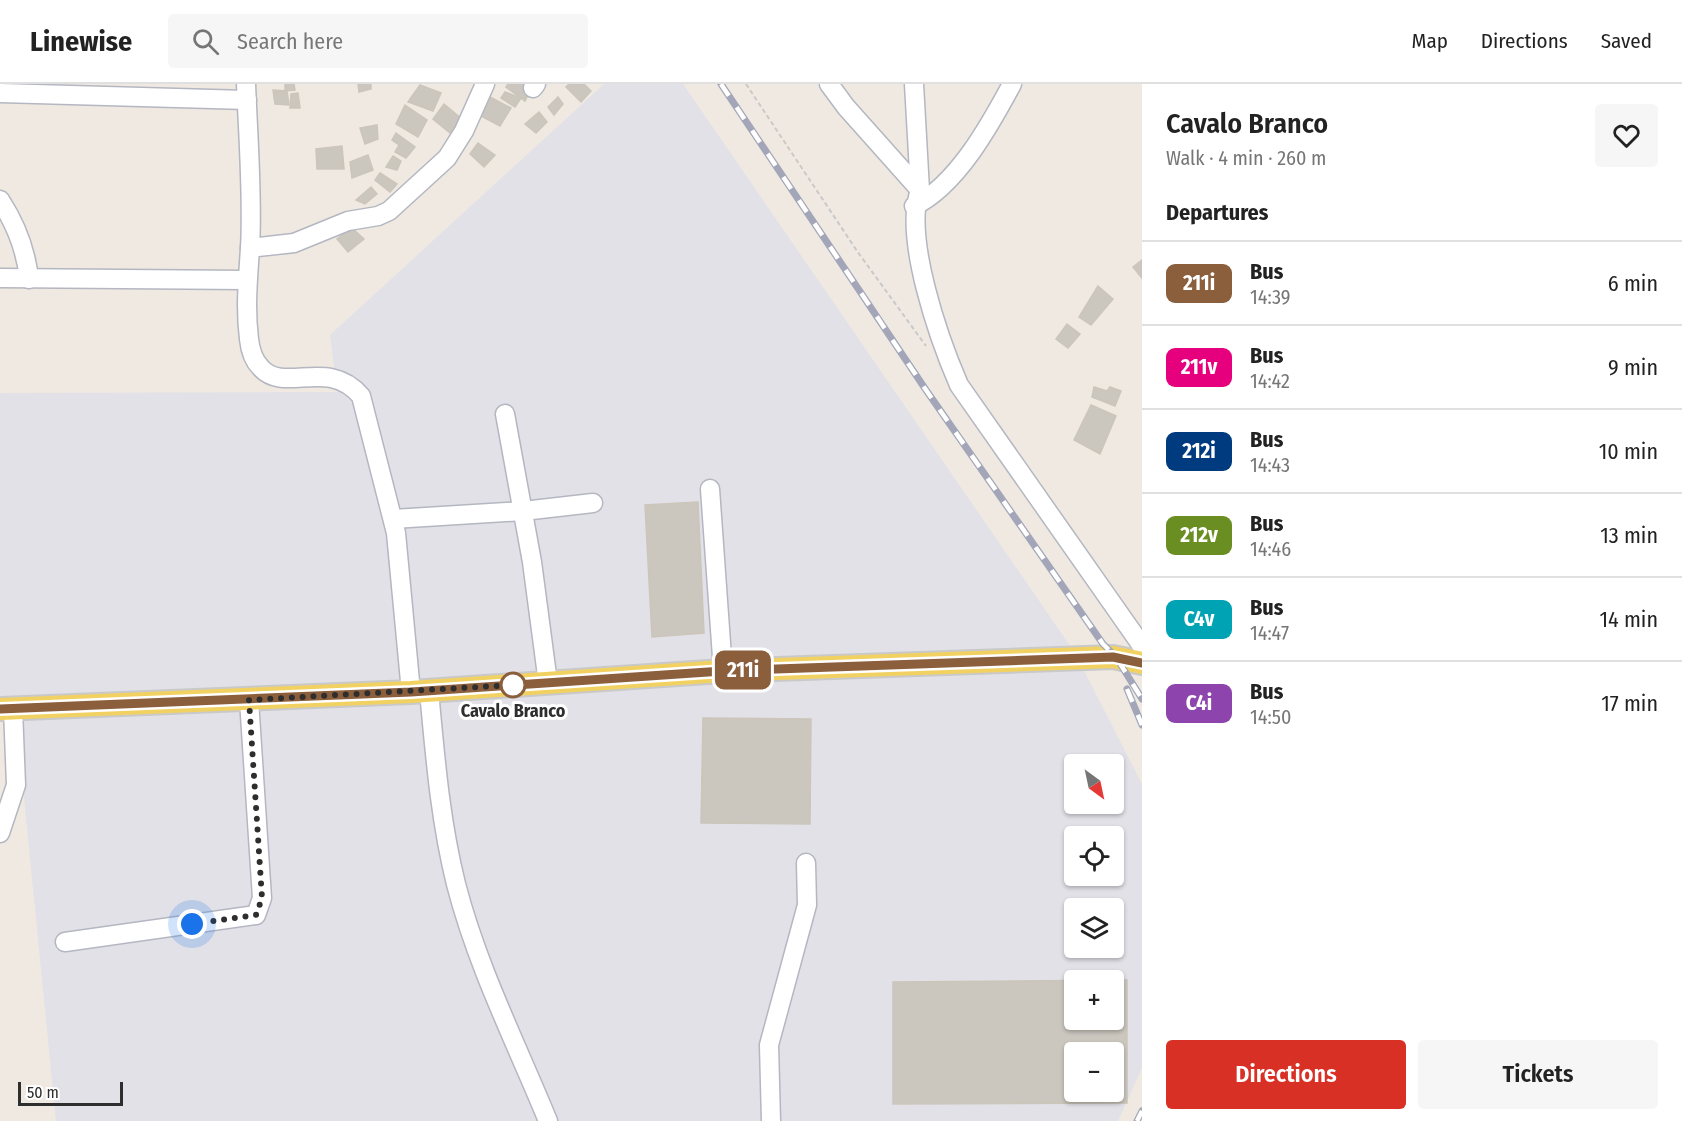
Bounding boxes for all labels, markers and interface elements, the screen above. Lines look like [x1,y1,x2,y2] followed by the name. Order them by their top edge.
[168,14,588,68] search box
[30,25,132,58] text: Linewise
[189,25,222,58] icon: search
[237,28,343,55] text: Search here
[1411,28,1448,54] text: Map
[1481,28,1568,54] text: Directions
[1601,28,1652,54] text: Saved
[1595,104,1658,167] button: heart
[1166,107,1328,140] text: Cavalo Branco
[1166,146,1326,170] text: Walk · 4 min · 260 m
[1166,199,1268,226] text: Departures
[1250,258,1283,285] text: Bus
[1183,270,1215,296] text: 211i
[1608,270,1658,297] text: 6 min
[1250,285,1290,309] text: 14:39
[1250,342,1283,369] text: Bus
[1181,354,1217,380] text: 211v
[1608,354,1658,381] text: 9 min
[1250,369,1290,393] text: 14:42
[1250,426,1283,453] text: Bus
[1182,438,1216,464] text: 212i
[1599,438,1658,465] text: 10 min
[1250,453,1290,477] text: 14:43
[1250,510,1283,537] text: Bus
[1180,522,1218,548] text: 212v
[1600,522,1658,549] text: 13 min
[1250,537,1291,561] text: 14:46
[1250,594,1283,621] text: Bus
[1184,606,1214,632] text: C4v
[1600,606,1658,633] text: 14 min
[1250,621,1289,645] text: 14:47
[701,650,785,690] line badge: 211i
[727,657,759,683] text: 211i
[500,672,526,698] marker: Cavalo Branco
[1250,678,1283,705] text: Bus
[1186,690,1212,716] text: C4i
[1601,690,1658,717] text: 17 min
[461,700,566,722] place label: Cavalo Branco
[1250,705,1291,729] text: 14:50
[1064,754,1124,814] north arrow
[1064,754,1124,1102] map controls
[1064,826,1124,886] button: locate
[1064,898,1124,958] button: layers
[177,909,207,939] your location
[1064,970,1124,1030] button: +
[1166,1040,1406,1109] button: Directions
[1418,1040,1658,1109] button: Tickets
[1064,1042,1124,1102] button: −
[18,1079,123,1106] scale bar
[27,1083,59,1102] text: 50 m

